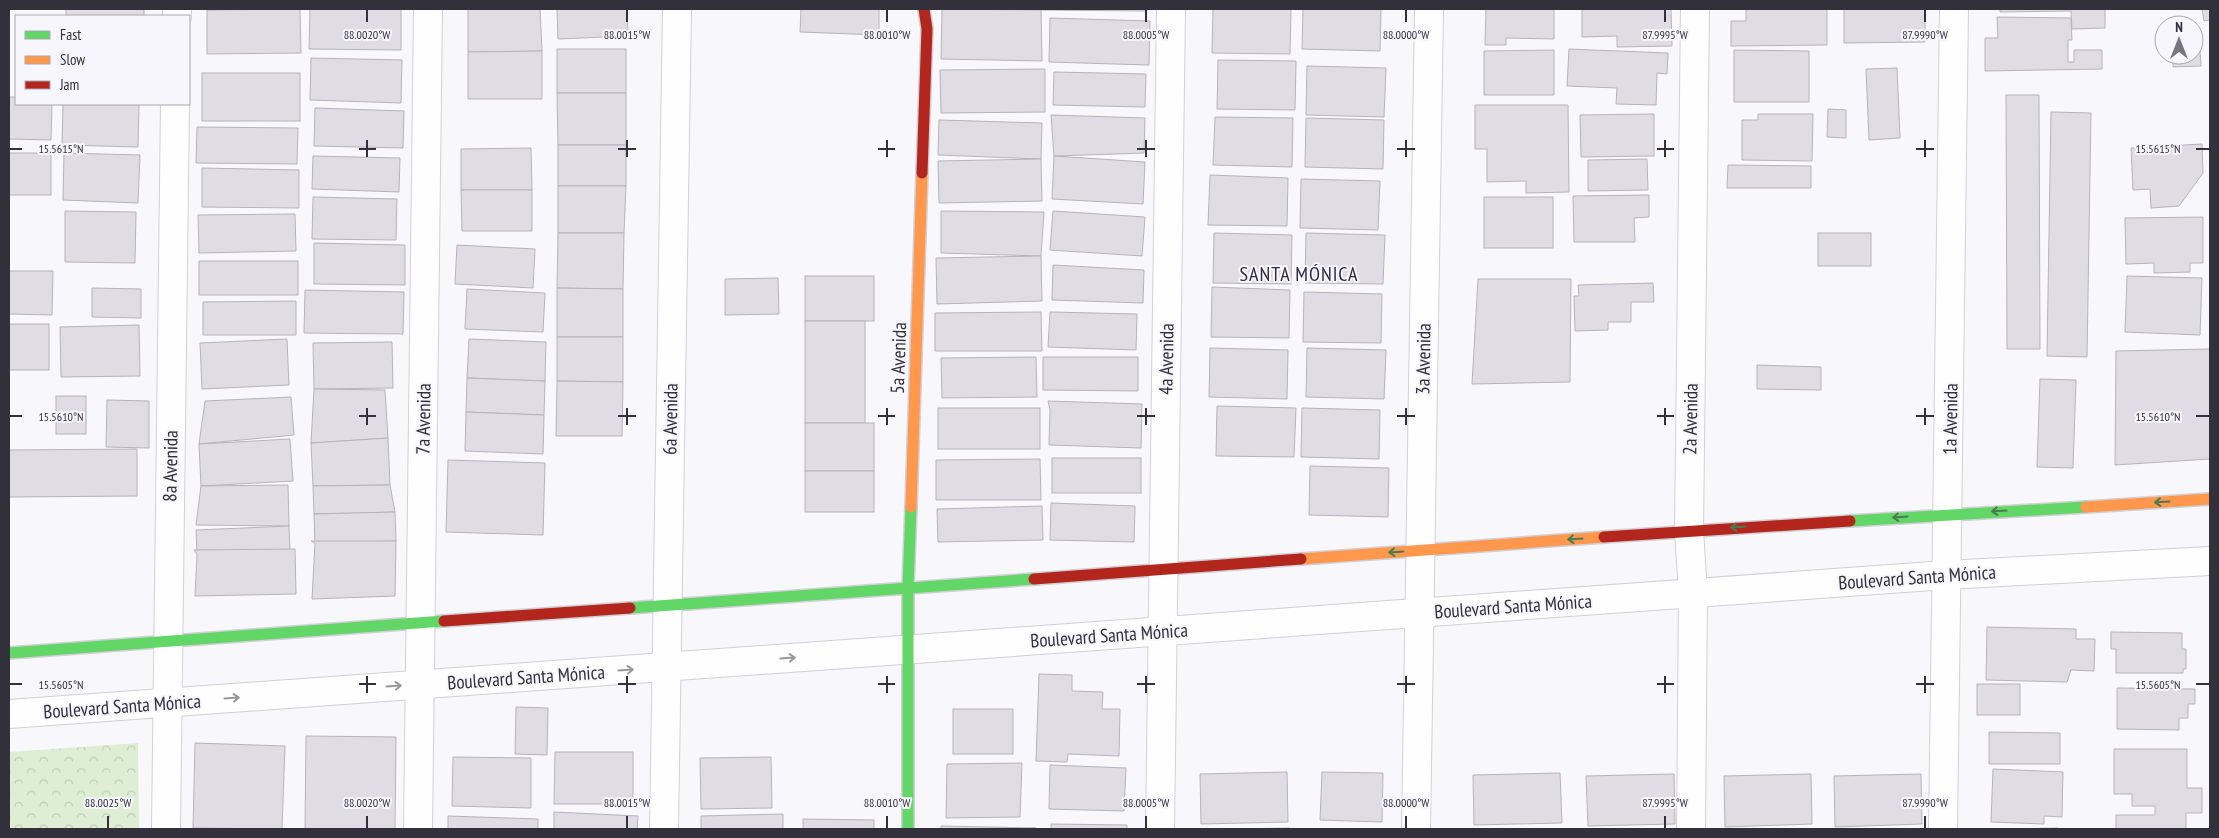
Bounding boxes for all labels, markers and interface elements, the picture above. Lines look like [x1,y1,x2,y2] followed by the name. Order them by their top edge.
[15,15,190,105] legend
[2154,15,2204,65] north arrow
[2175,18,2183,36] text: N
[60,25,81,44] text: Fast
[344,27,390,42] text: 88.0020°W
[604,27,650,42] text: 88.0015°W
[864,27,910,42] text: 88.0010°W
[1123,27,1169,42] text: 88.0005°W
[1383,27,1429,42] text: 88.0000°W
[1642,27,1688,42] text: 87.9995°W
[1902,27,1948,42] text: 87.9990°W
[60,50,85,69] text: Slow
[59,75,79,94] text: Jam
[38,141,84,156] text: 15.5615°N
[2135,141,2181,156] text: 15.5615°N
[1240,261,1358,287] district label: SANTA MÓNICA
[885,322,911,394] street label: 5a Avenida
[1153,323,1179,395] street label: 4a Avenida
[1410,323,1436,395] street label: 3a Avenida
[410,383,436,455] street label: 7a Avenida
[657,383,683,455] street label: 6a Avenida
[1677,383,1703,455] street label: 2a Avenida
[1937,383,1963,455] street label: 1a Avenida
[38,409,84,424] text: 15.5610°N
[2135,409,2181,424] text: 15.5610°N
[157,430,183,502] street label: 8a Avenida
[2154,497,2170,506] one-way arrow
[1992,507,2008,516] one-way arrow
[1892,513,1908,522] one-way arrow
[1730,523,1746,532] one-way arrow
[1568,534,1584,544] one-way arrow
[1388,547,1404,557] one-way arrow
[1837,560,1997,594] street label: Boulevard Santa Mónica
[1433,589,1593,623] street label: Boulevard Santa Mónica
[1029,618,1189,652] street label: Boulevard Santa Mónica
[780,653,796,663] one-way arrow
[446,660,606,694] street label: Boulevard Santa Mónica
[618,665,634,674] one-way arrow
[38,677,84,692] text: 15.5605°N
[2135,677,2181,692] text: 15.5605°N
[386,682,402,691] one-way arrow
[42,689,202,723] street label: Boulevard Santa Mónica
[224,693,240,702] one-way arrow
[85,795,131,810] text: 88.0025°W
[344,795,390,810] text: 88.0020°W
[604,795,650,810] text: 88.0015°W
[864,795,910,810] text: 88.0010°W
[1123,795,1169,810] text: 88.0005°W
[1383,795,1429,810] text: 88.0000°W
[1642,795,1688,810] text: 87.9995°W
[1902,795,1948,810] text: 87.9990°W

